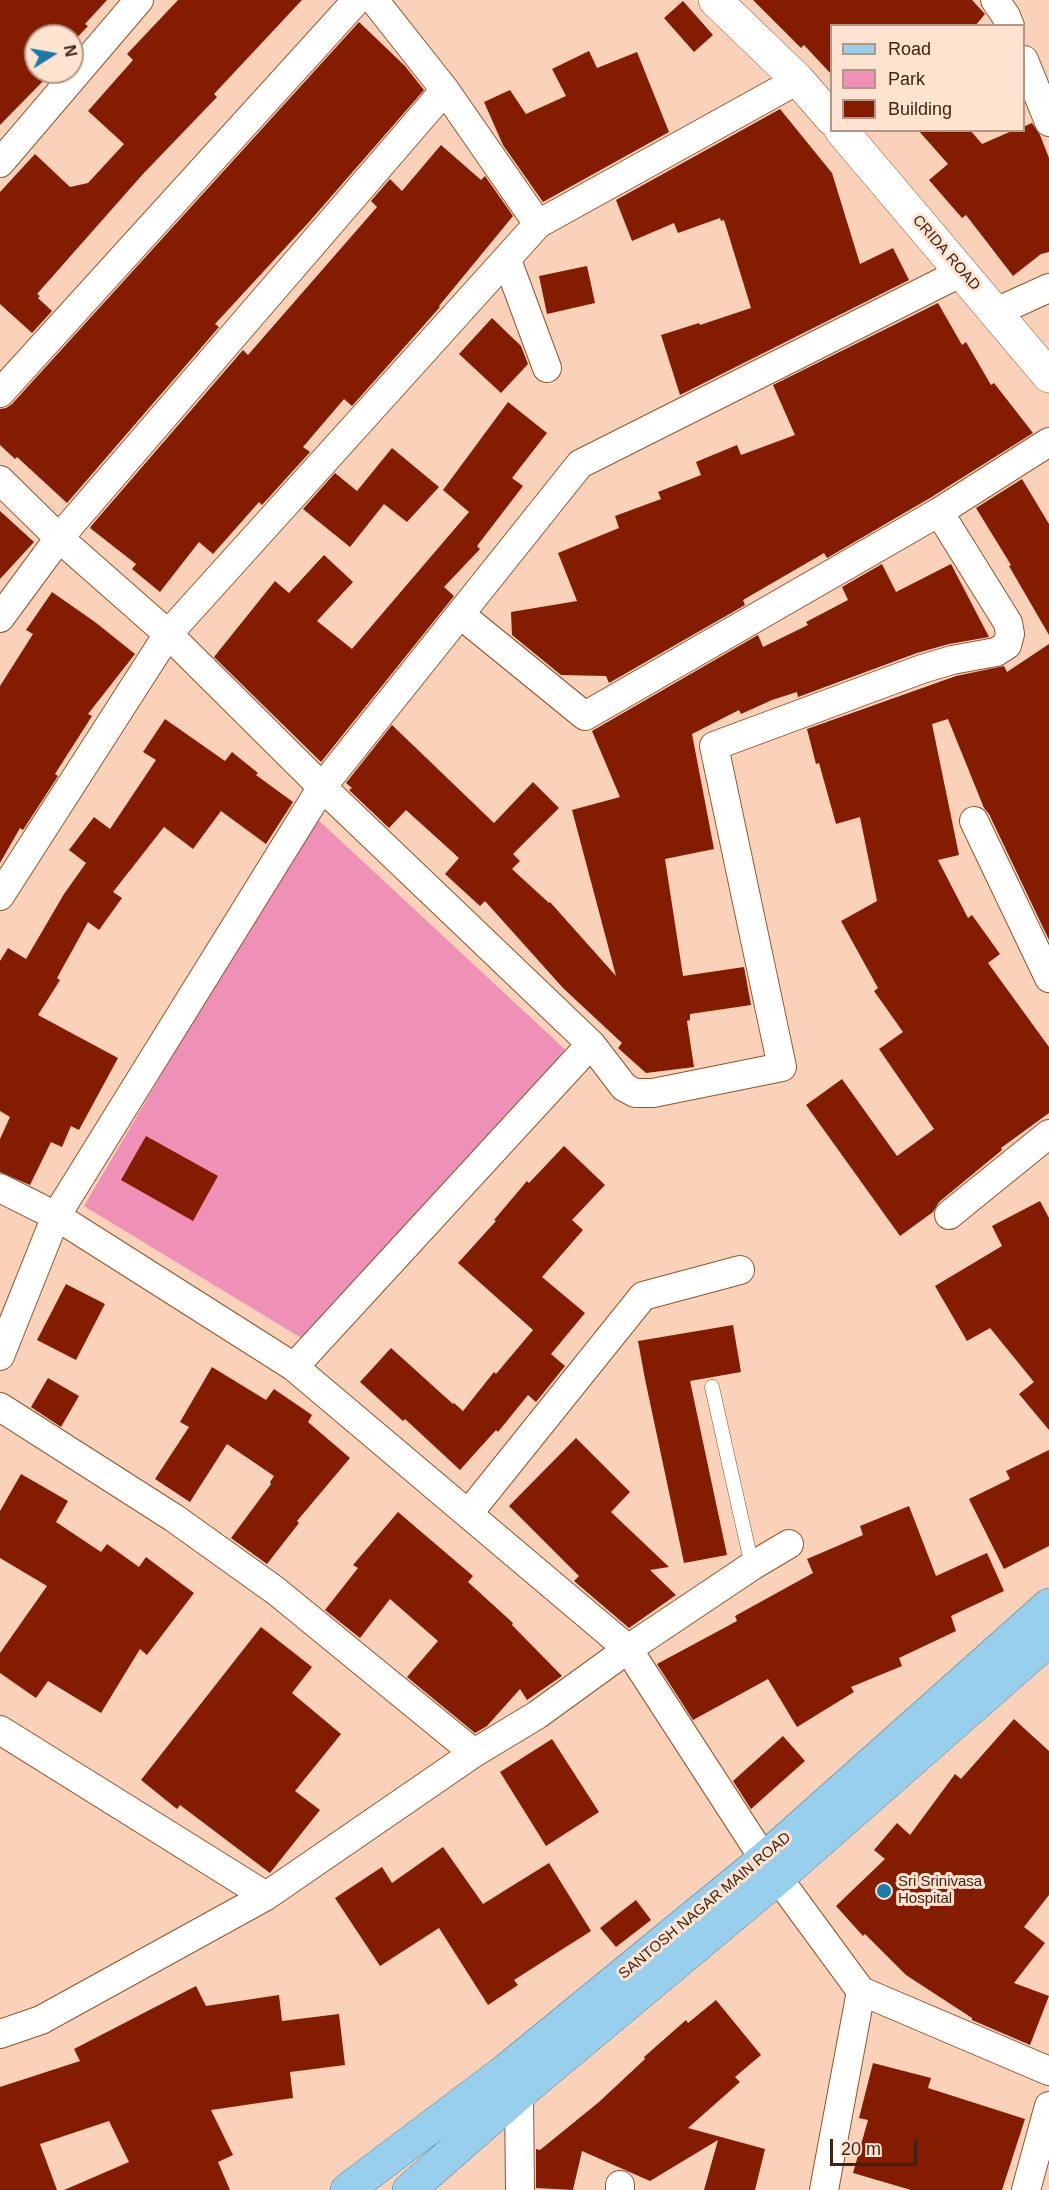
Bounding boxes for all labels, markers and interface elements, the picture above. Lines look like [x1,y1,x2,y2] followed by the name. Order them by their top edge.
[24,24,84,84] north arrow
[830,24,1025,132] legend
[888,39,931,59] text: Road
[61,44,80,58] text: N
[888,69,925,89] text: Park
[888,99,952,119] text: Building
[908,212,984,294] street label: CRIDA ROAD
[615,1829,795,1983] street label: SANTOSH NAGAR MAIN ROAD
[898,1873,982,1908] place label: Sri Srinivasa Hospital
[875,1882,893,1900] marker: Sri Srinivasa Hospital
[833,2127,920,2165] scale bar
[841,2139,881,2159] text: 20 m

